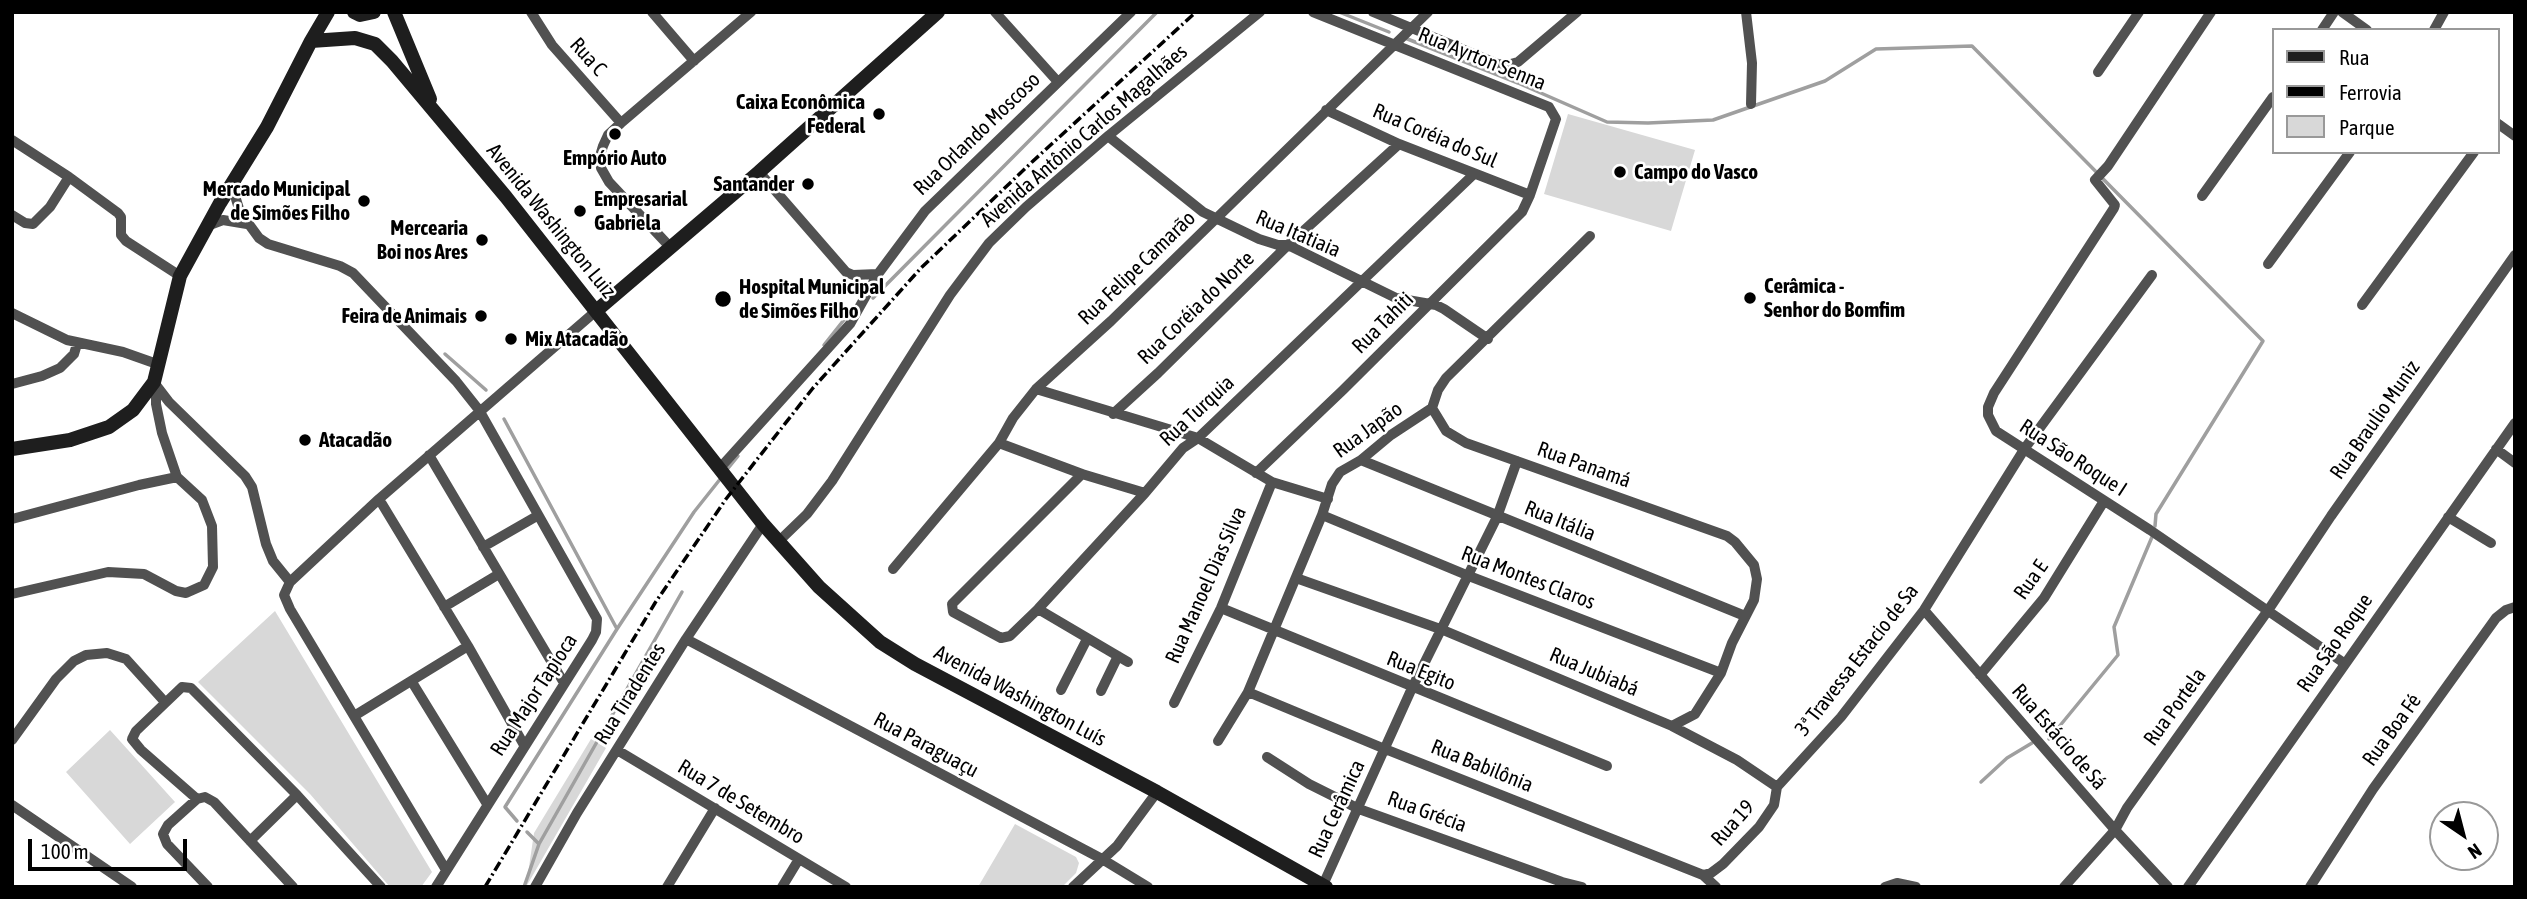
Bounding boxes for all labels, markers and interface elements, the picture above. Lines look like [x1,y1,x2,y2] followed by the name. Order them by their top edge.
[1414,22,1550,96] street label: Rua Ayrton Senna
[2272,28,2499,154] legend
[564,33,612,81] street label: Rua C
[976,39,1192,233] street label: Avenida Antônio Carlos Magalhães
[2339,45,2369,69] text: Rua
[908,67,1046,201] street label: Rua Orlando Moscoso
[2339,80,2402,104] text: Ferrovia
[736,89,865,139] place label: Caixa Econômica Federal
[1369,98,1501,174] street label: Rua Coréia do Sul
[871,106,887,122] marker: Caixa Econômica Federal
[2339,115,2394,139] text: Parque
[607,126,623,142] marker: Empório Auto
[481,139,621,303] street label: Avenida Washington Luiz
[563,145,667,171] place label: Empório Auto
[1634,159,1758,185] place label: Campo do Vasco
[1612,164,1628,180] marker: Campo do Vasco
[714,171,794,197] place label: Santander
[203,176,350,226] place label: Mercado Municipal de Simões Filho
[800,176,816,192] marker: Santander
[594,186,687,236] place label: Empresarial Gabriela
[356,193,372,209] marker: Mercado Municipal de Simões Filho
[572,203,588,219] marker: Empresarial Gabriela
[1252,205,1344,263] street label: Rua Itatiaia
[1073,206,1201,330] street label: Rua Felipe Camarão
[377,215,468,265] place label: Mercearia Boi nos Ares
[474,232,490,248] marker: Mercearia Boi nos Ares
[1133,246,1259,370] street label: Rua Coréia do Norte
[1764,273,1905,323] place label: Cerâmica - Senhor do Bomfim
[739,274,885,324] place label: Hospital Municipal de Simões Filho
[1347,287,1419,359] street label: Rua Tahiti
[713,289,733,309] marker: Hospital Municipal de Simões Filho
[1742,290,1758,306] marker: Cerâmica - Senhor do Bomfim
[341,303,467,329] place label: Feira de Animais
[473,308,489,324] marker: Feira de Animais
[525,326,628,352] place label: Mix Atacadão
[503,331,519,347] marker: Mix Atacadão
[2325,356,2425,484] street label: Rua Braulio Muniz
[1155,370,1239,452] street label: Rua Turquia
[1328,396,1408,464] street label: Rua Japão
[2015,414,2131,502] street label: Rua São Roque I
[319,427,392,453] place label: Atacadão
[297,432,313,448] marker: Atacadão
[1534,436,1634,494] street label: Rua Panamá
[1521,495,1599,547] street label: Rua Itália
[1160,503,1252,667] street label: Rua Manoel Dias Silva
[1458,541,1598,615] street label: Rua Montes Claros
[2009,555,2053,605] street label: Rua E
[1790,579,1924,741] street label: 3ª Travessa Estacio de Sa
[2292,589,2378,697] street label: Rua São Roque
[485,629,583,761] street label: Rua Major Tapioca
[589,639,671,749] street label: Rua Tiradentes
[930,640,1110,752] street label: Avenida Washington Luís
[1546,642,1642,702] street label: Rua Jubiabá
[1383,646,1459,696] street label: Rua Egito
[2138,663,2212,751] street label: Rua Portela
[2006,679,2112,795] street label: Rua Estácio de Sá
[2357,689,2427,771] street label: Rua Boa Fé
[869,707,983,783] street label: Rua Paraguaçu
[1427,734,1537,798] street label: Rua Babilônia
[673,754,809,850] street label: Rua 7 de Setembro
[1303,756,1371,862] street label: Rua Cerâmica
[1384,786,1470,838] street label: Rua Grécia
[1706,795,1760,851] street label: Rua 19
[2429,801,2499,871] north arrow
[32,825,191,869] scale bar
[41,839,89,863] text: 100 m
[2464,839,2486,864] text: N

